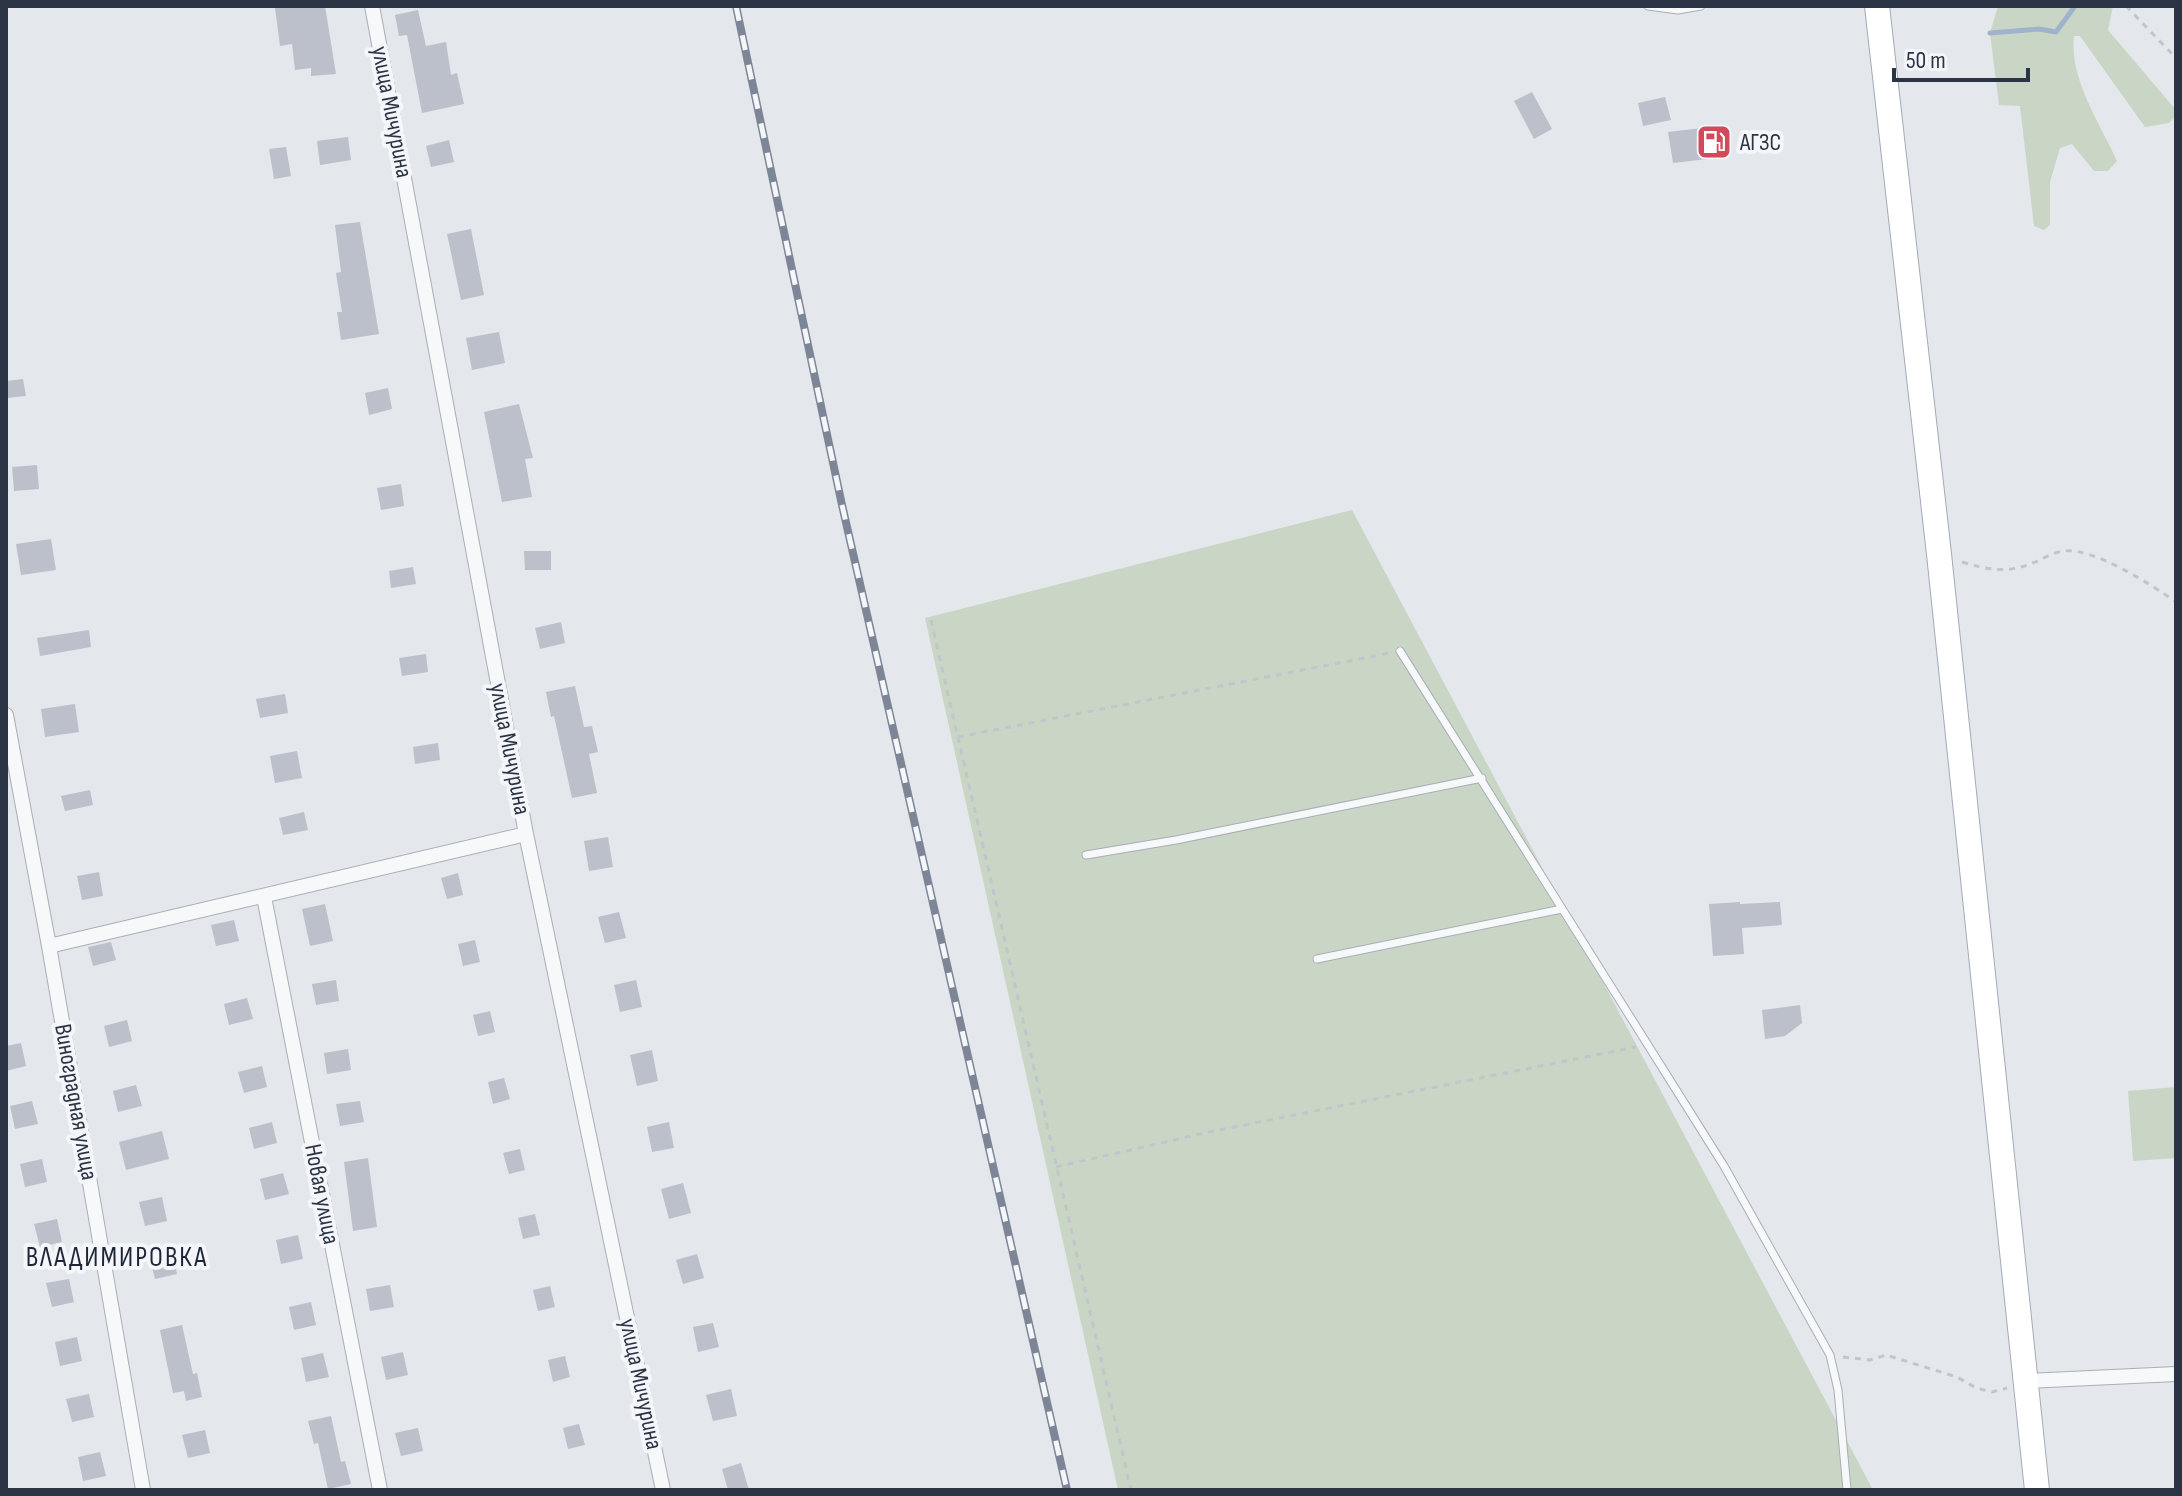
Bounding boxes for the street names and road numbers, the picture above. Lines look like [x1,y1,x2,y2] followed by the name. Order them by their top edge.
[365,44,419,180] street label: улица Мичурина
[483,681,537,817] street label: улица Мичурина
[48,1022,104,1182] street label: Виноградная улица
[298,1141,346,1247] street label: Новая улица
[613,1316,669,1452] street label: улица Мичурина

